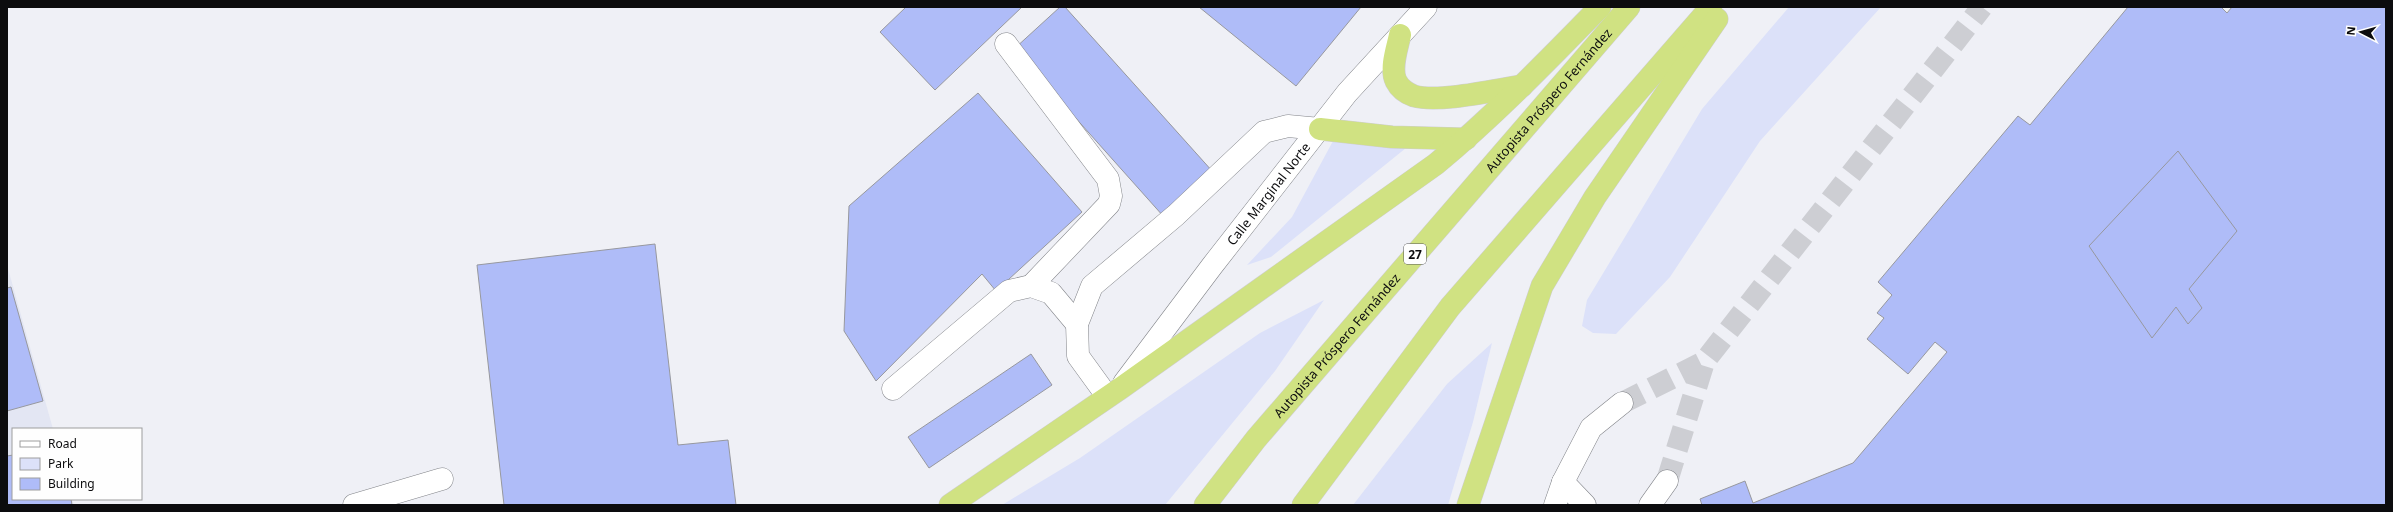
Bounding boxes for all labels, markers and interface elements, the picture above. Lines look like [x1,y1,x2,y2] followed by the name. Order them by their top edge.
[2341,12,2381,52] north arrow
[1481,24,1616,176] street label: Autopista Próspero Fernández
[2343,26,2358,36] text: N
[1223,139,1314,249] street label: Calle Marginal Norte
[1404,244,1426,264] road number: 27
[1270,270,1404,421] street label: Autopista Próspero Fernández
[12,428,142,500] legend
[48,435,77,452] text: Road
[48,455,74,472] text: Park
[48,475,95,492] text: Building

